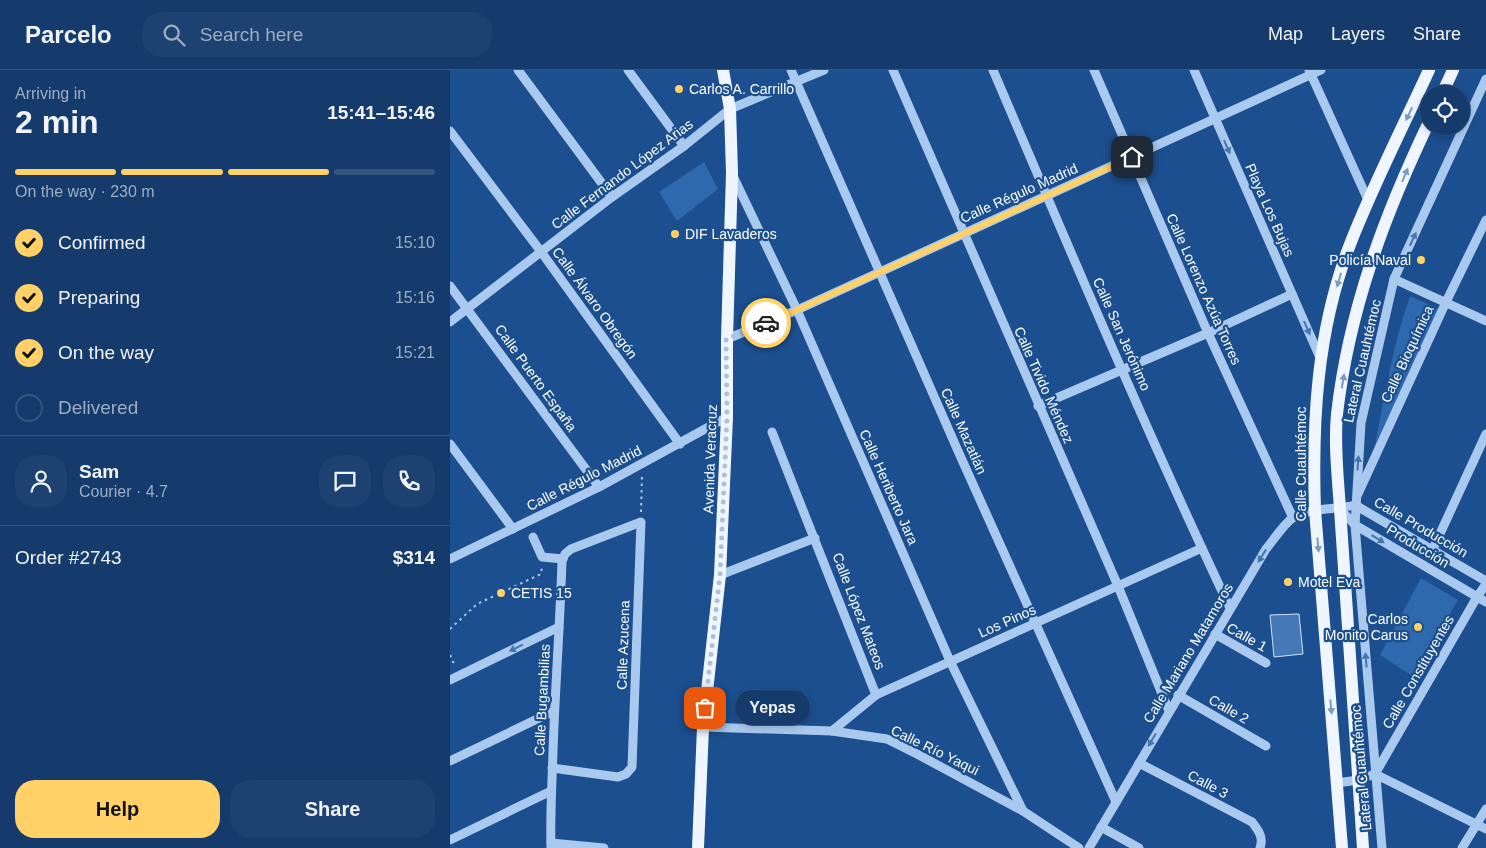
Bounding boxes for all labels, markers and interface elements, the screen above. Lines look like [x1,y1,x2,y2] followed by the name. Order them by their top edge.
[142,12,492,57] search box
[25,21,112,48] text: Parcelo
[160,21,188,49] icon: search
[200,24,303,45] text: Search here
[1268,24,1303,44] text: Map
[1331,24,1385,44] text: Layers
[1413,24,1461,44] text: Share
[689,81,794,97] place label: Carlos A. Carrillo
[673,83,685,95] marker: Carlos A. Carrillo
[15,85,86,102] text: Arriving in
[1420,85,1470,135] map controls
[1420,85,1470,135] button: locate
[327,102,435,123] text: 15:41–15:46
[15,104,99,140] text: 2 min
[1404,107,1412,121] one-way arrow
[548,116,696,232] street label: Calle Fernando López Arias
[1111,136,1153,178] pin
[1224,140,1232,154] one-way arrow
[1118,143,1146,171] icon: home
[958,160,1080,226] street label: Calle Régulo Madrid
[1242,161,1298,259] street label: Playa Los Bujas
[1401,168,1409,182] one-way arrow
[15,183,155,200] text: On the way · 230 m
[1163,211,1245,367] street label: Calle Lorenzo Azúa Torres
[685,226,777,242] place label: DIF Lavaderos
[669,228,681,240] marker: DIF Lavaderos
[15,229,43,257] icon: check
[1409,231,1417,246] one-way arrow
[58,232,146,253] text: Confirmed
[395,234,435,251] text: 15:10
[549,244,641,362] street label: Calle Álvaro Obregón
[1329,252,1411,268] place label: Policía Naval
[1415,254,1427,266] marker: Policía Naval
[1334,272,1342,287] one-way arrow
[1090,275,1154,393] street label: Calle San Jerónimo
[15,284,43,312] icon: check
[58,287,140,308] text: Preparing
[395,289,435,306] text: 15:16
[741,298,791,348] courier
[1340,298,1384,424] street label: Lateral Cuauhtémoc
[1378,303,1437,405] street label: Calle Bioquímica
[752,309,780,337] icon: car
[492,321,580,435] street label: Calle Puerto España
[1303,321,1311,335] one-way arrow
[1011,324,1077,446] street label: Calle Tivido Méndez
[15,339,43,367] icon: check
[58,342,154,363] text: On the way
[395,344,435,361] text: 15:21
[1339,372,1347,388] one-way arrow
[938,385,990,477] street label: Calle Mazatlán
[58,397,138,418] text: Delivered
[700,404,720,514] street label: Avenida Veracruz
[1293,406,1309,522] street label: Calle Cuauhtémoc
[856,427,922,547] street label: Calle Heriberto Jara
[524,442,644,514] street label: Calle Régulo Madrid
[15,455,67,507] button: person
[319,455,371,507] button: chat
[383,455,435,507] button: phone
[1354,455,1362,471] one-way arrow
[79,461,119,482] text: Sam
[79,483,168,500] text: Courier · 4.7
[1371,493,1471,561] street label: Calle Producción
[1384,521,1452,571] street label: Producción
[1371,534,1384,543] one-way arrow
[1314,537,1322,553] one-way arrow
[15,547,122,568] text: Order #2743
[393,547,435,568] text: $314
[1258,549,1267,562] one-way arrow
[829,550,889,672] street label: Calle López Mateos
[1298,574,1360,590] place label: Motel Eva
[1282,576,1294,588] marker: Motel Eva
[1140,580,1236,726] street label: Calle Mariano Matamoros
[511,585,572,601] place label: CETIS 15
[495,587,507,599] marker: CETIS 15
[613,600,633,690] street label: Calle Azucena
[976,601,1038,641] street label: Los Pinos
[1325,611,1408,643] place label: Carlos Monito Carus
[1379,612,1457,732] street label: Calle Constituyentes
[1224,619,1270,655] street label: Calle 1
[1412,621,1424,633] marker: Carlos Monito Carus
[508,644,523,652] one-way arrow
[531,644,553,756] street label: Calle Bugambilias
[1362,652,1370,668] one-way arrow
[684,687,726,729] pin
[735,690,810,726] callout: Yepas
[1206,691,1252,727] street label: Calle 2
[691,694,719,722] icon: bag
[749,699,796,716] text: Yepas
[1327,699,1335,715] one-way arrow
[1348,705,1374,831] street label: Lateral Cuauhtémoc
[888,722,982,778] street label: Calle Río Yaqui
[1147,734,1156,747] one-way arrow
[1185,767,1231,801] street label: Calle 3
[15,780,220,838] button: Help
[230,780,435,838] button: Share

